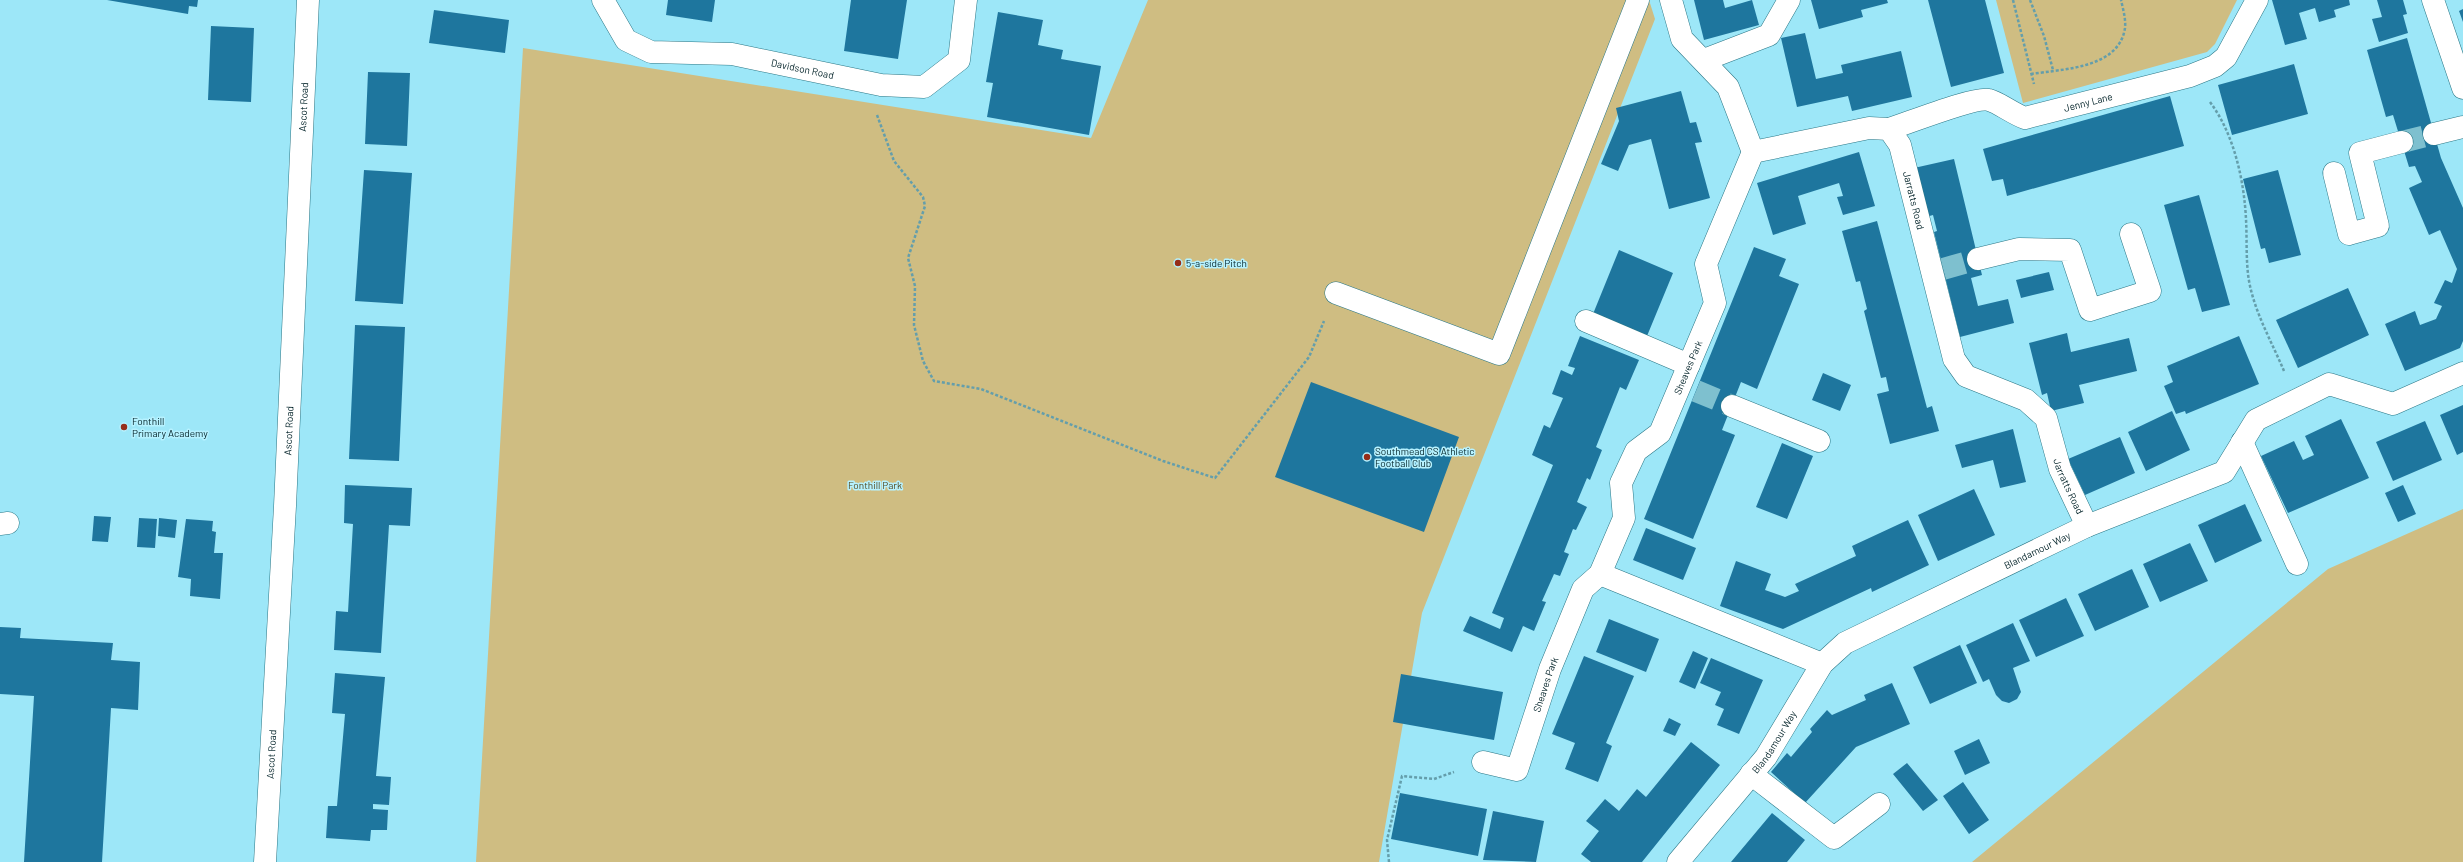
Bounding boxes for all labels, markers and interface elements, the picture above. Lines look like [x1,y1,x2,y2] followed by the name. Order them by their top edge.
[770,56,835,81] street label: Davidson Road
[296,82,310,132] street label: Ascot Road
[2062,90,2114,114] street label: Jenny Lane
[1901,170,1927,231] street label: Jarratts Road
[1186,257,1247,269] place label: 5-a-side Pitch
[1173,258,1183,268] marker: 5-a-side Pitch
[1671,338,1705,396] street label: Sheaves Park
[281,406,296,456] street label: Ascot Road
[132,415,208,439] place label: Fonthill Primary Academy
[119,422,129,432] marker: Fonthill Primary Academy
[1375,445,1475,469] place label: Southmead CS Athletic Football Club
[1362,452,1372,462] marker: Southmead CS Athletic Football Club
[2051,457,2086,516] street label: Jarratts Road
[848,479,902,491] park label: Fonthill Park
[2002,529,2073,571] street label: Blandamour Way
[1530,655,1560,714] street label: Sheaves Park
[1749,708,1799,776] street label: Blandamour Way
[264,729,278,779] street label: Ascot Road

